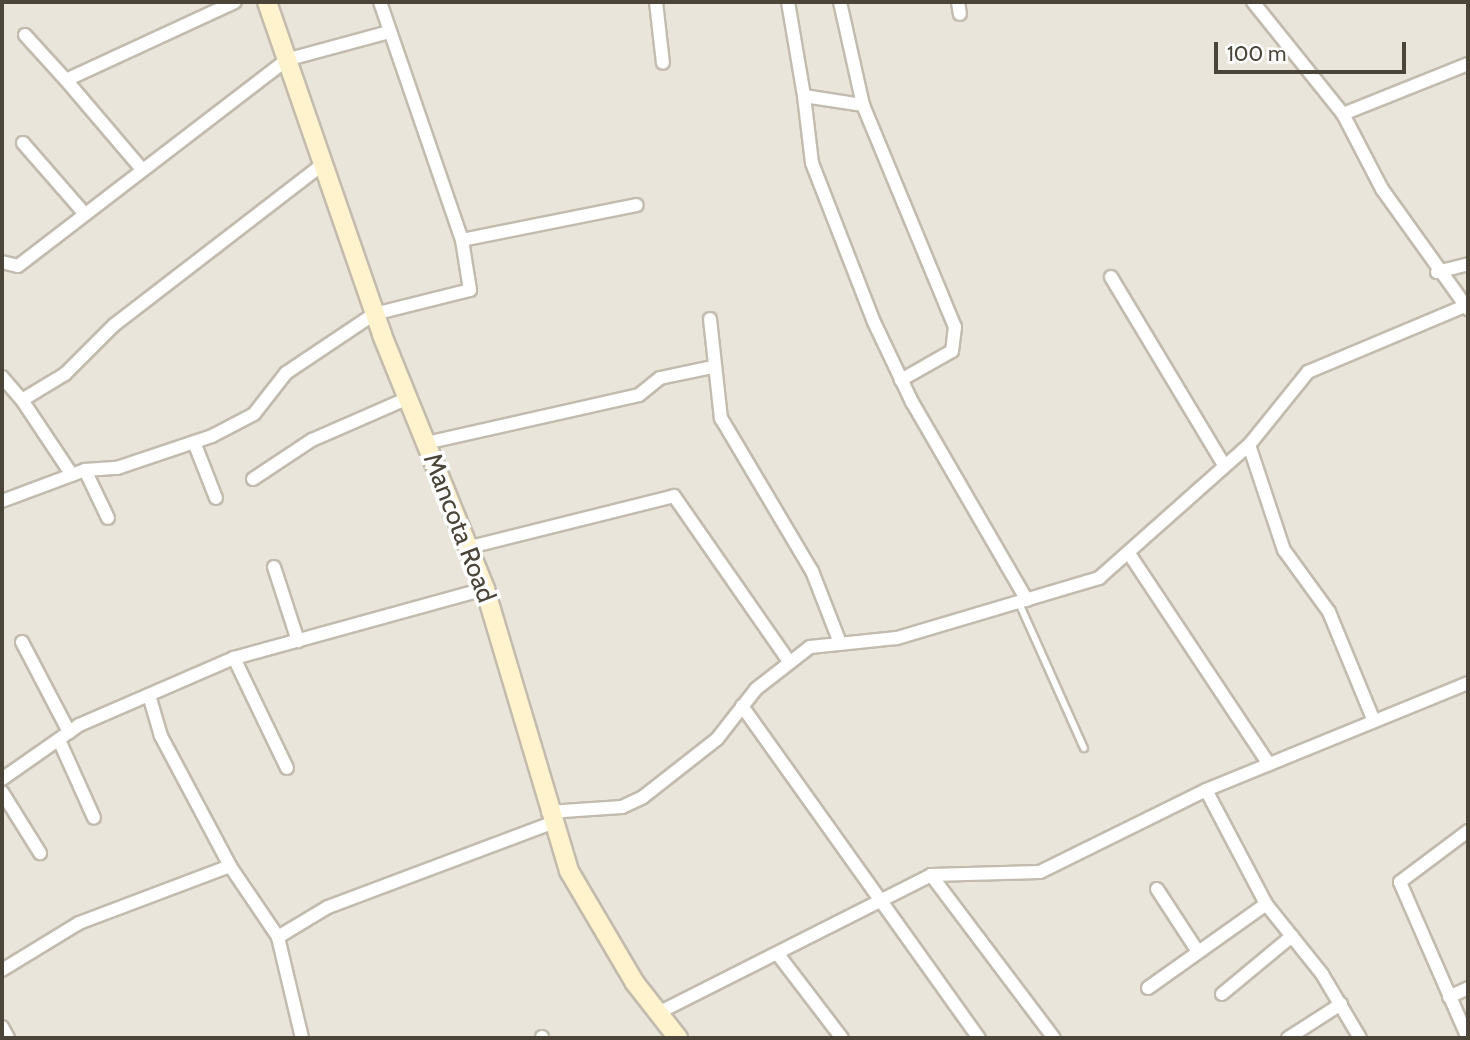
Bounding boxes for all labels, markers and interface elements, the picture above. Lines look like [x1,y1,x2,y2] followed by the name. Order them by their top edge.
[1218,28,1410,72] scale bar
[1227,41,1286,66] text: 100 m
[416,449,502,607] street label: Mancota Road

